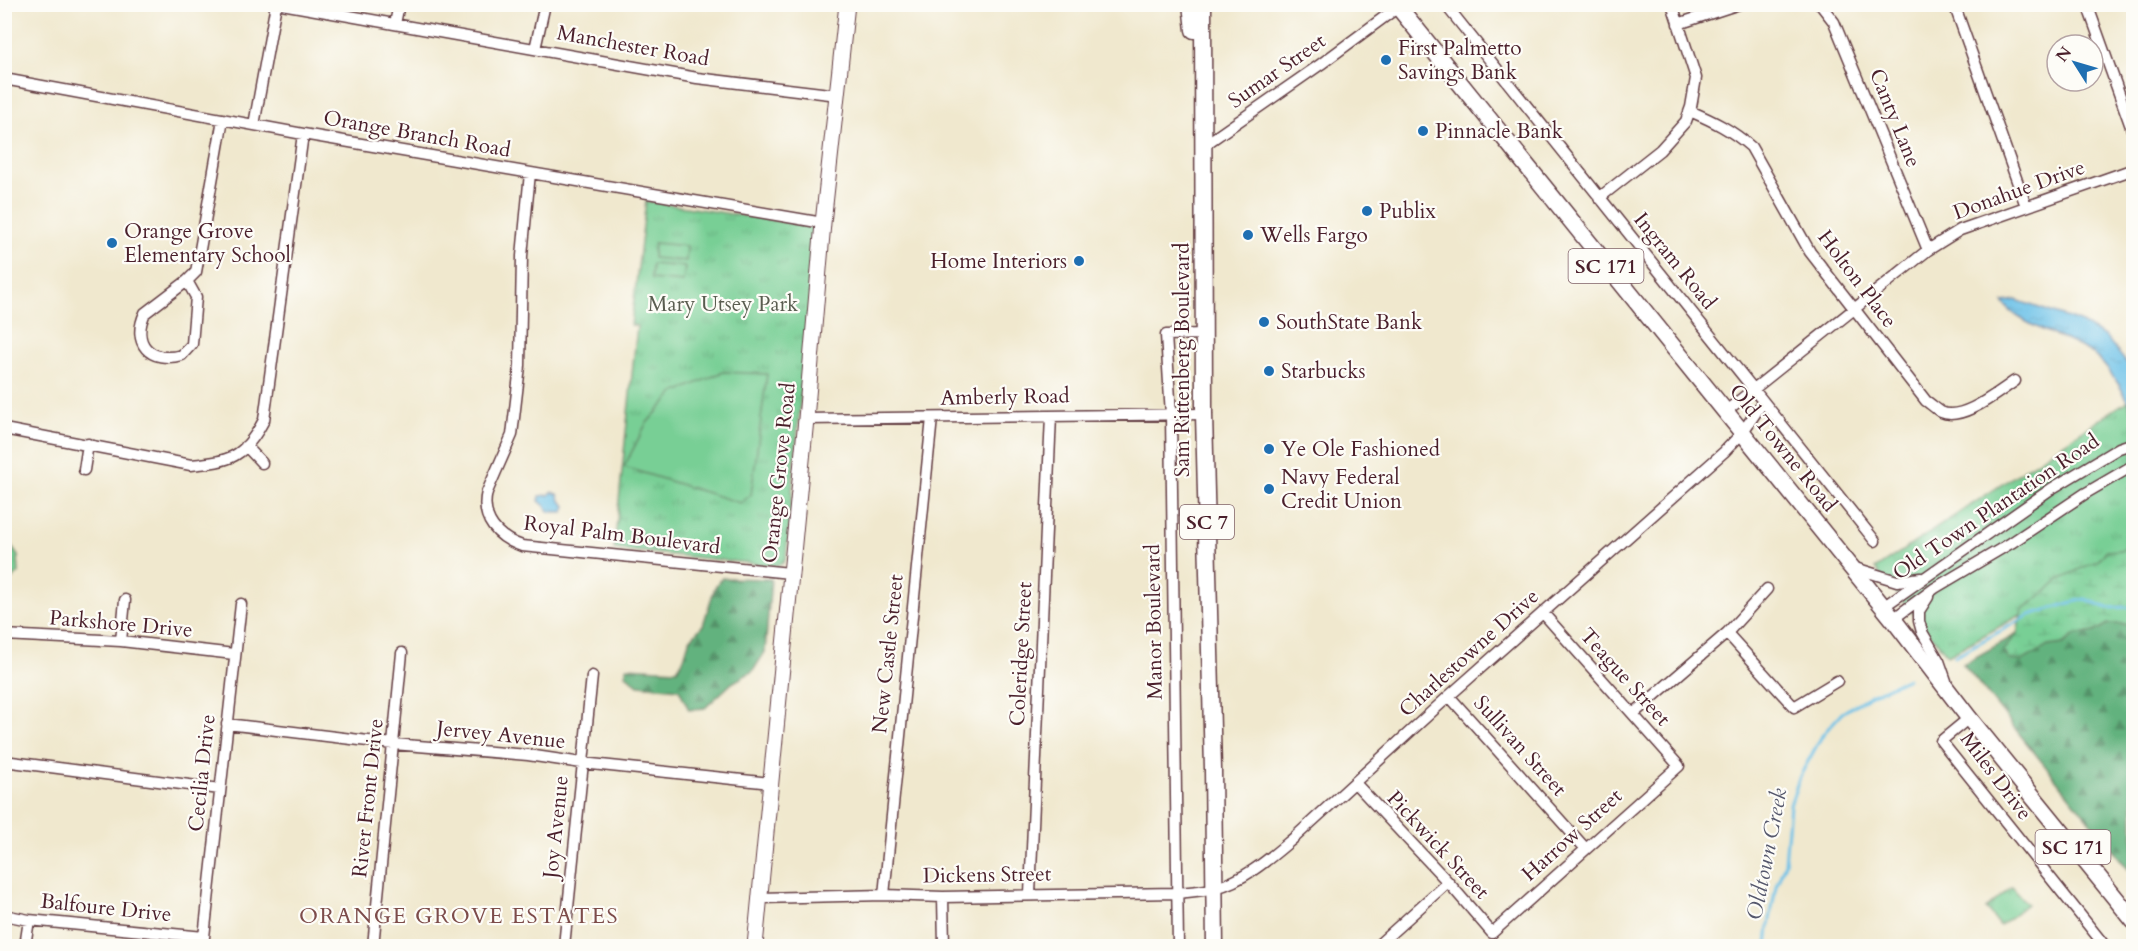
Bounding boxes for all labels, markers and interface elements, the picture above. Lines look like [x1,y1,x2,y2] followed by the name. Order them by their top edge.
[555,18,711,74] street label: Manchester Road
[1223,27,1332,115] street label: Sumar Street
[2045,33,2105,93] north arrow
[1398,34,1522,87] place label: First Palmetto Savings Bank
[2051,42,2077,67] text: N
[1379,53,1393,67] marker: First Palmetto Savings Bank
[1862,64,1928,172] street label: Canty Lane
[321,103,513,165] street label: Orange Branch Road
[1435,117,1564,146] place label: Pinnacle Bank
[1416,124,1430,138] marker: Pinnacle Bank
[1949,153,2089,227] street label: Donahue Drive
[1379,197,1436,226] place label: Publix
[1360,204,1374,218] marker: Publix
[1627,206,1723,316] street label: Ingram Road
[124,217,291,270] place label: Orange Grove Elementary School
[1259,221,1368,250] place label: Wells Fargo
[1811,224,1903,334] street label: Holton Place
[1241,228,1255,242] marker: Wells Fargo
[105,236,119,250] marker: Orange Grove Elementary School
[1168,243,1197,477] street label: Sam Rittenberg Boulevard
[930,247,1067,276] place label: Home Interiors
[1568,249,1644,283] road number: SC 171
[1072,254,1086,268] marker: Home Interiors
[648,290,799,319] park label: Mary Utsey Park
[1276,308,1423,337] place label: SouthState Bank
[1257,315,1271,329] marker: SouthState Bank
[1281,357,1366,386] place label: Starbucks
[1262,364,1276,378] marker: Starbucks
[1722,378,1844,518] street label: Old Towne Road
[755,381,803,565] street label: Orange Grove Road
[940,381,1070,413] street label: Amberly Road
[1887,427,2105,587] street label: Old Town Plantation Road
[1281,435,1440,464] place label: Ye Ole Fashioned
[1262,442,1276,456] marker: Ye Ole Fashioned
[1281,463,1402,516] place label: Navy Federal Credit Union
[1262,482,1276,496] marker: Navy Federal Credit Union
[1180,505,1234,539] road number: SC 7
[522,509,722,561] street label: Royal Palm Boulevard
[1138,544,1170,700] street label: Manor Boulevard
[865,573,911,735] street label: New Castle Street
[1003,581,1039,727] street label: Coleridge Street
[1393,582,1545,724] street label: Charlestowne Drive
[48,603,194,645] street label: Parkshore Drive
[1573,622,1677,733] street label: Teague Street
[1467,689,1573,803] street label: Sullivan Street
[181,713,223,833] street label: Cecilia Drive
[432,714,567,756] street label: Jervey Avenue
[345,717,391,879] street label: River Front Drive
[1953,726,2039,826] street label: Miles Drive
[536,774,576,883] street label: Joy Avenue
[1515,782,1629,888] street label: Harrow Street
[1380,784,1496,906] street label: Pickwick Street
[1740,785,1795,922] water label: Oldtown Creek
[2036,830,2110,864] road number: SC 171
[923,859,1052,891] street label: Dickens Street
[39,887,173,929] street label: Balfoure Drive
[299,901,619,931] district label: ORANGE GROVE ESTATES

